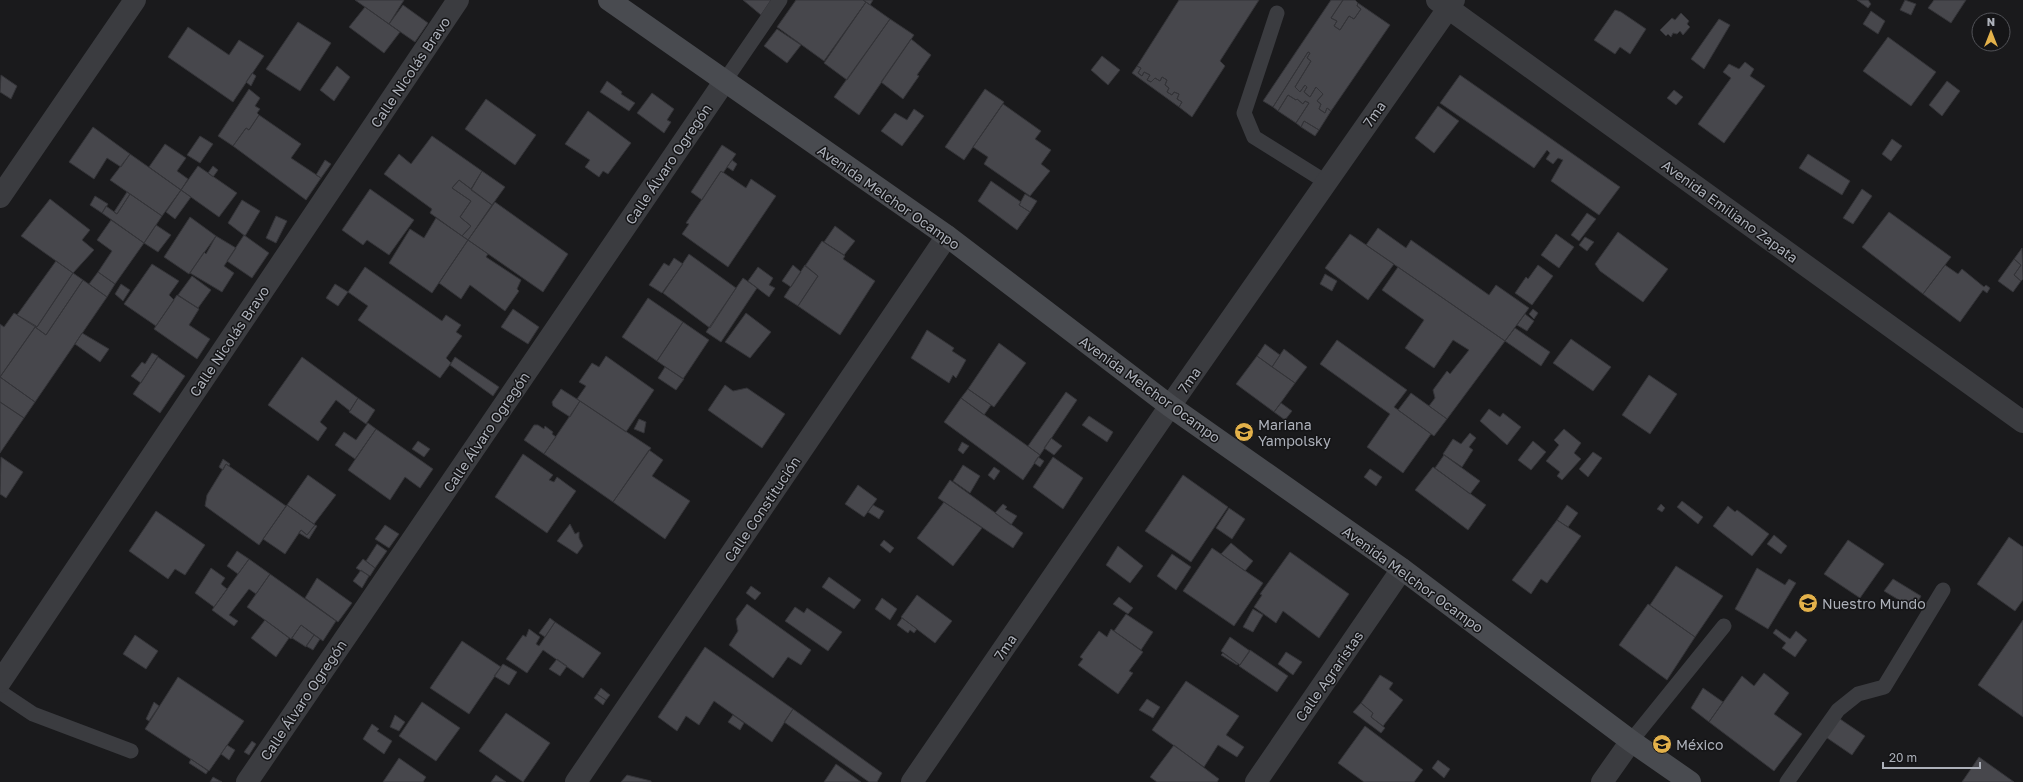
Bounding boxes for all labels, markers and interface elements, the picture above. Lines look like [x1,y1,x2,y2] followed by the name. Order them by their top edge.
[1971,12,2011,52] north arrow
[367,13,453,131] street label: Calle Nicolás Bravo
[1987,15,1995,28] text: N
[1359,98,1389,130] street label: 7ma
[621,100,715,228] street label: Calle Álvaro Ogregón
[814,141,964,253] street label: Avenida Melchor Ocampo
[1659,156,1801,266] street label: Avenida Emiliano Zapata
[186,282,272,400] street label: Calle Nicolás Bravo
[1076,332,1224,446] street label: Avenida Melchor Ocampo
[1174,364,1204,396] street label: 7ma
[439,368,533,496] street label: Calle Álvaro Ogregón
[1258,416,1331,449] place label: Mariana Yampolsky
[1233,421,1255,443] school or university icon: Mariana Yampolsky
[720,453,804,565] street label: Calle Constitución
[1339,522,1487,636] street label: Avenida Melchor Ocampo
[1797,592,1819,614] school or university icon: Nuestro Mundo
[1822,595,1926,612] place label: Nuestro Mundo
[1291,627,1367,725] street label: Calle Agraristas
[990,631,1020,663] street label: 7ma
[256,636,350,764] street label: Calle Álvaro Ogregón
[1651,733,1673,755] school or university icon: México
[1676,736,1723,753] place label: México
[1883,744,1980,770] scale bar
[1889,750,1917,765] text: 20 m

